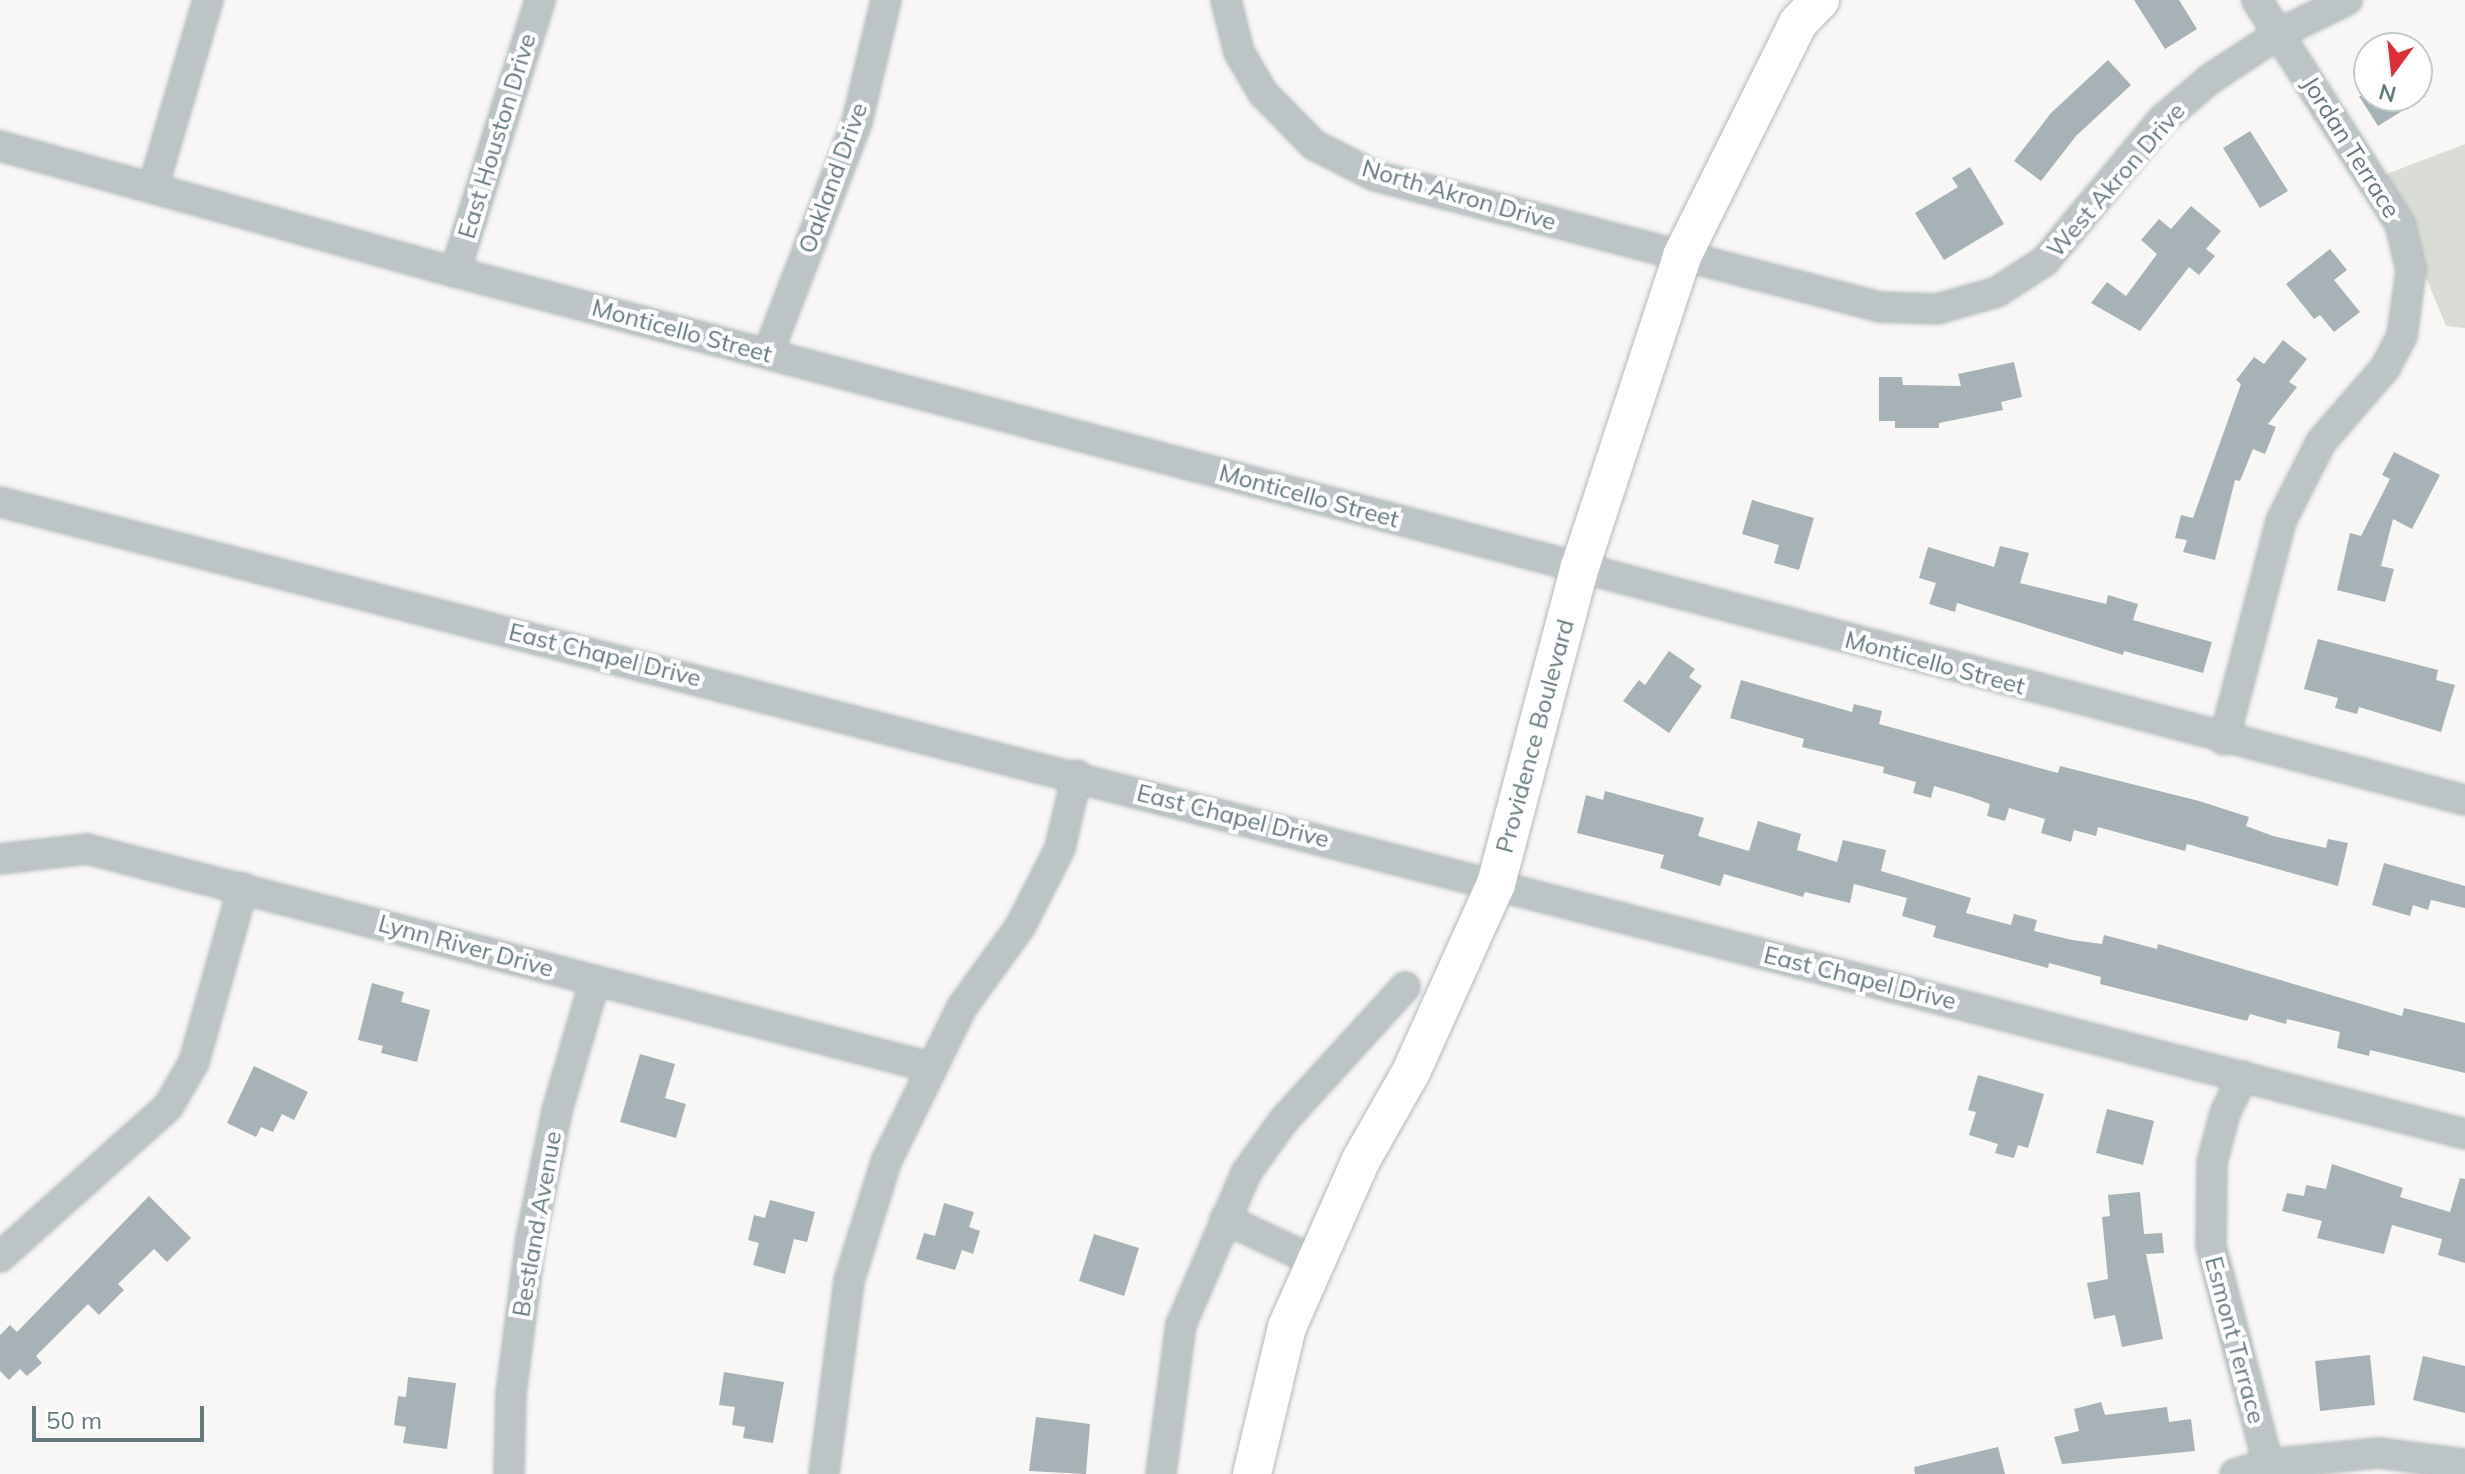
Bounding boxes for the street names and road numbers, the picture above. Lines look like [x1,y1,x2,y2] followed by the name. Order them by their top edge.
[452,30,542,242] street label: East Houston Drive
[2296,71,2406,223] street label: Jordan Terrace
[2041,97,2191,263] street label: West Akron Drive
[792,99,874,257] street label: Oakland Drive
[1359,154,1559,236] street label: North Akron Drive
[589,293,775,369] street label: Monticello Street
[1216,458,1402,534] street label: Monticello Street
[1490,616,1580,856] street label: Providence Boulevard
[506,617,704,693] street label: East Chapel Drive
[1842,625,2028,701] street label: Monticello Street
[1134,778,1332,854] street label: East Chapel Drive
[375,909,557,983] street label: Lynn River Drive
[1761,940,1959,1016] street label: East Chapel Drive
[506,1129,568,1319] street label: Bestland Avenue
[2199,1253,2271,1427] street label: Esmont Terrace

